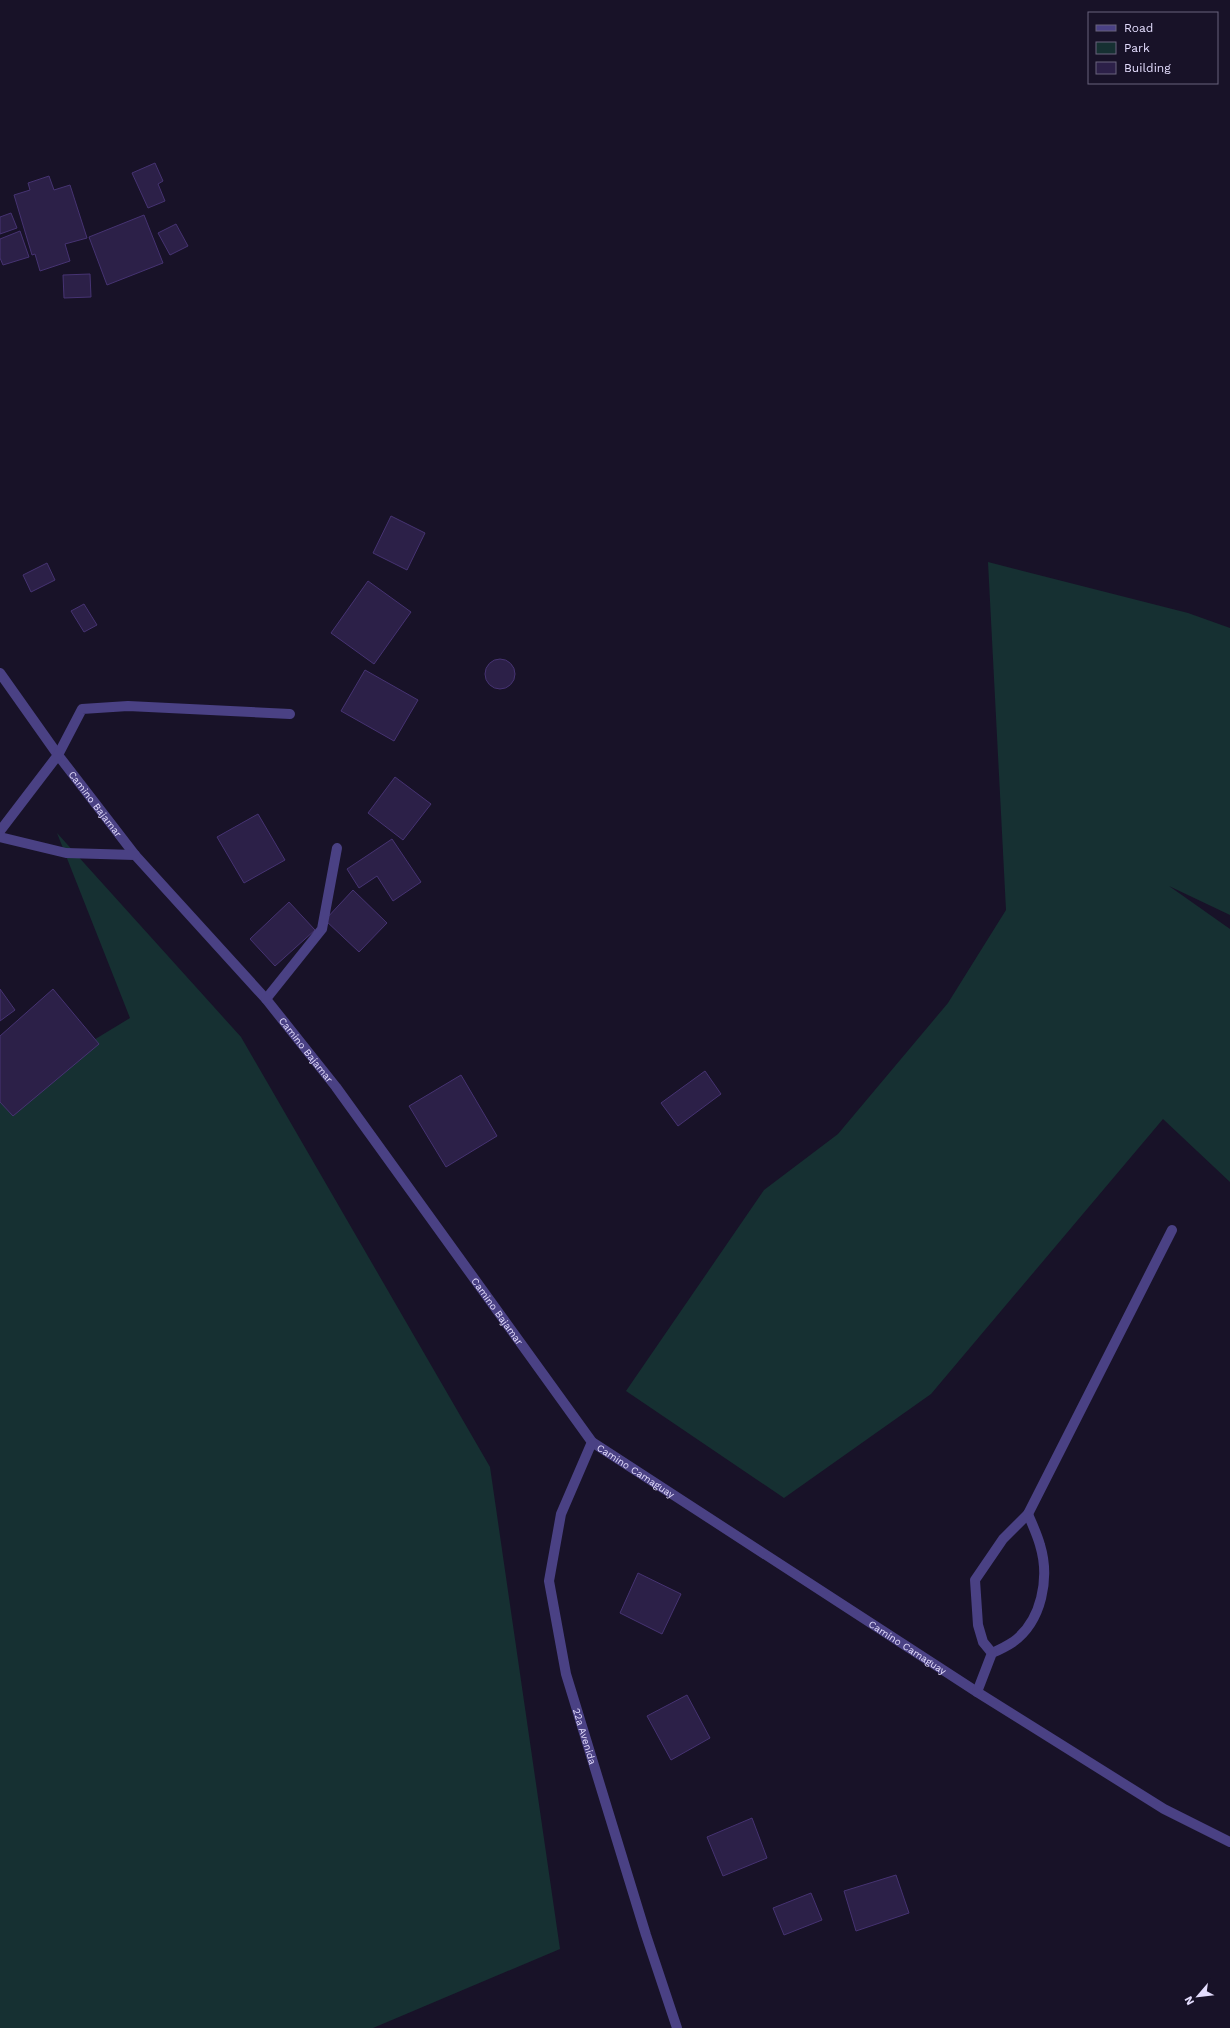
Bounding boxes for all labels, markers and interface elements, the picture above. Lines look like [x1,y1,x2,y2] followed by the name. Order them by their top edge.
[1088,12,1218,84] legend
[1124,21,1153,35] text: Road
[1124,41,1150,55] text: Park
[1124,61,1171,75] text: Building
[66,769,124,839] street label: Camino Bajamar
[277,1015,335,1085] street label: Camino Bajamar
[469,1276,525,1347] street label: Camino Bajamar
[595,1442,677,1501] street label: Camino Camaguay
[867,1618,949,1677] street label: Camino Camaguay
[571,1707,598,1766] street label: 22a Avenida
[1178,1976,1218,2016] north arrow
[1182,1994,1197,2007] text: N

